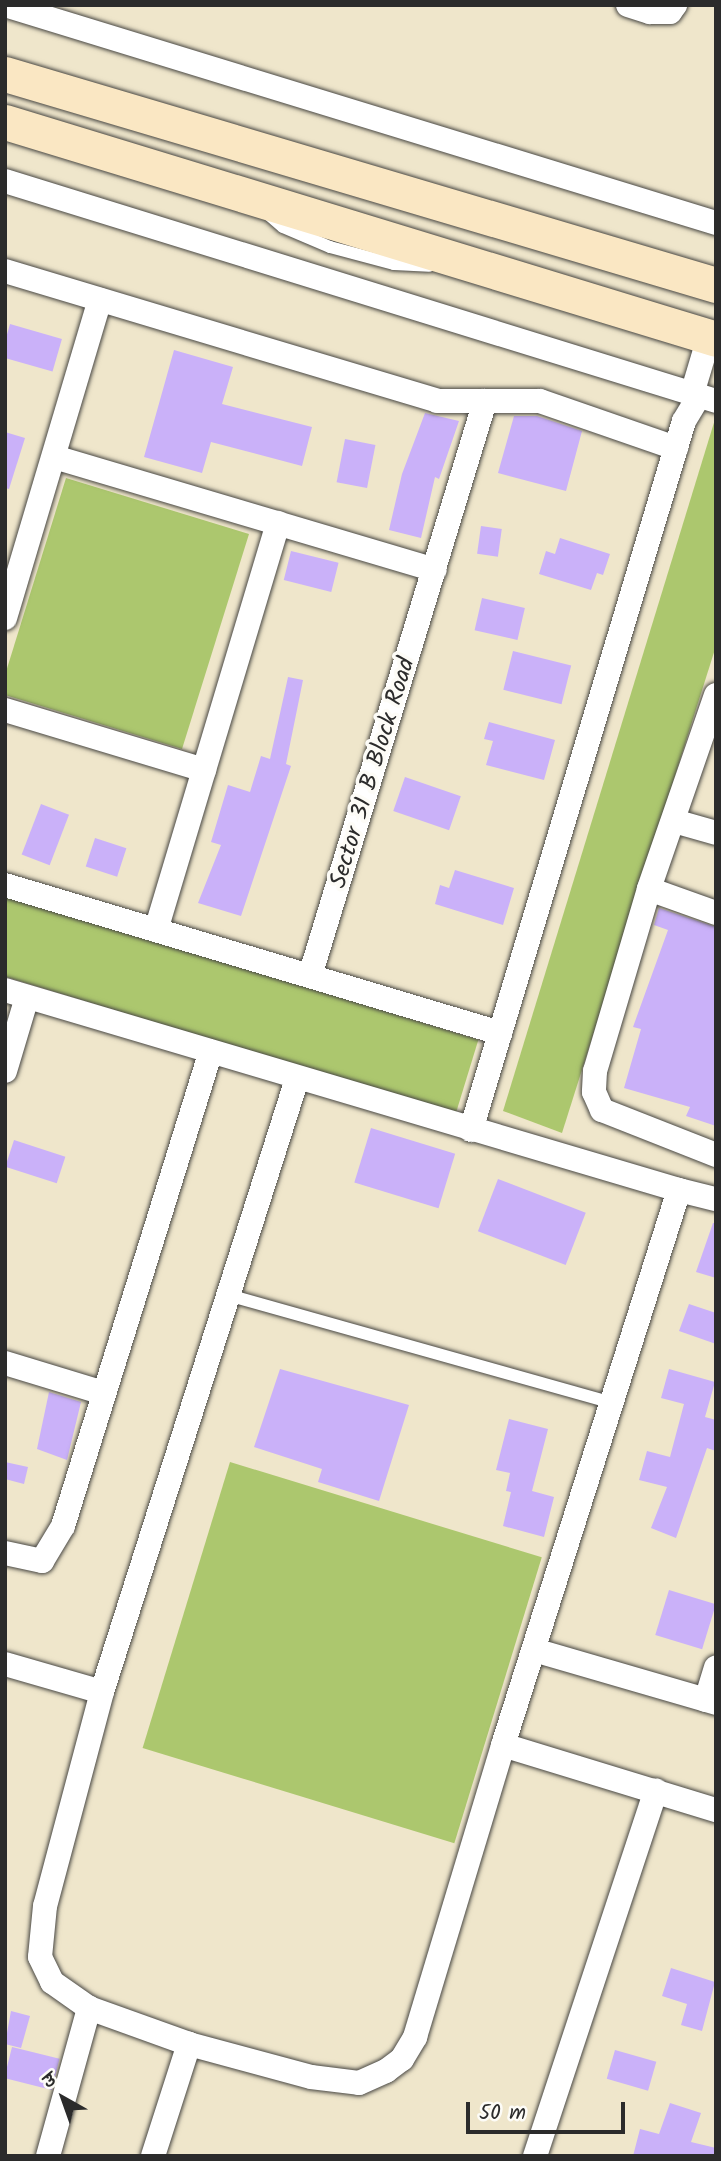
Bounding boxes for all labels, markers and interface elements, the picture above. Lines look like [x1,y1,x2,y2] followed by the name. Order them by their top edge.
[324,654,422,892] street label: Sector 31 B Block Road
[28,2063,98,2133] north arrow
[35,2067,64,2097] text: उ
[469,2088,628,2132] scale bar
[479,2097,526,2130] text: 50 m

